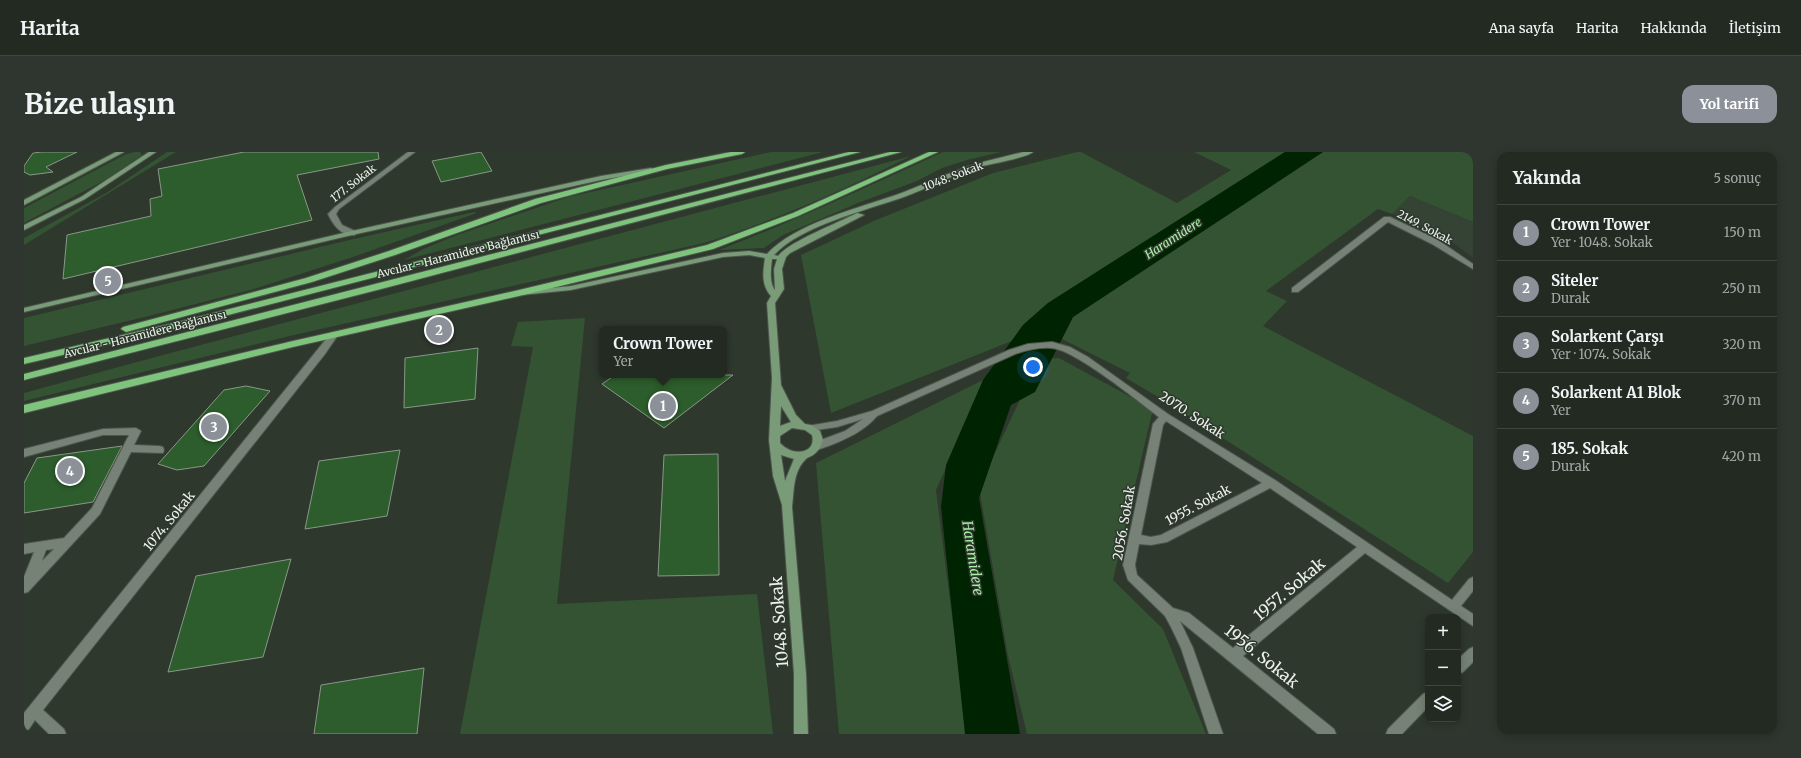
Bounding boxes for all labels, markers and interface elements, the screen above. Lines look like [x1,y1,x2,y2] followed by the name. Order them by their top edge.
[20,16,80,40] text: Harita
[1489,19,1554,37] text: Ana sayfa
[1576,19,1618,37] text: Harita
[1640,19,1707,37] text: Hakkında
[1729,19,1781,37] text: İletişim
[1682,85,1777,123] button: Yol tarifi
[24,86,175,122] text: Bize ulaşın
[921,158,985,194] street label: 1048. Sokak
[328,161,379,205] street label: 177. Sokak
[1513,167,1581,189] text: Yakında
[1713,170,1761,187] text: 5 sonuç
[1395,207,1455,247] street label: 2149. Sokak
[1141,214,1204,263] water label: Haramidere
[1551,215,1650,234] text: Crown Tower
[1523,224,1529,241] text: 1
[1724,224,1761,241] text: 150 m
[374,227,541,281] street label: Avcılar - Haramidere Bağlantısı
[1551,234,1653,251] text: Yer · 1048. Sokak
[95,266,121,296] pin: 5
[1551,271,1598,290] text: Siteler
[1522,280,1530,297] text: 2
[1722,280,1761,297] text: 250 m
[1551,290,1590,307] text: Durak
[61,307,228,361] street label: Avcılar - Haramidere Bağlantısı
[426,315,452,345] pin: 2
[599,326,727,378] popup
[1551,327,1664,346] text: Solarkent Çarşı
[613,334,713,353] text: Crown Tower
[1522,336,1530,353] text: 3
[1722,336,1761,353] text: 320 m
[1551,346,1651,363] text: Yer · 1074. Sokak
[613,353,633,370] text: Yer
[1023,357,1043,377] your location
[1551,383,1681,402] text: Solarkent A1 Blok
[1156,387,1229,443] street label: 2070. Sokak
[650,391,676,421] pin: 1
[1522,392,1530,409] text: 4
[1723,392,1761,409] text: 370 m
[1551,402,1571,419] text: Yer
[201,412,227,442] pin: 3
[1551,439,1628,458] text: 185. Sokak
[1522,448,1530,465] text: 5
[1722,448,1761,465] text: 420 m
[57,456,83,486] pin: 4
[1551,458,1590,475] text: Durak
[1162,480,1234,529] street label: 1955. Sokak
[1109,483,1139,562] street label: 2056. Sokak
[140,487,199,555] street label: 1074. Sokak
[958,518,988,597] water label: Haramidere
[1249,553,1330,625] street label: 1957. Sokak
[766,575,792,668] street label: 1048. Sokak
[1425,614,1461,722] map controls
[1425,614,1461,650] button: +
[1221,620,1304,693] street label: 1956. Sokak
[1425,650,1461,686] button: −
[1425,686,1461,722] button: layers

